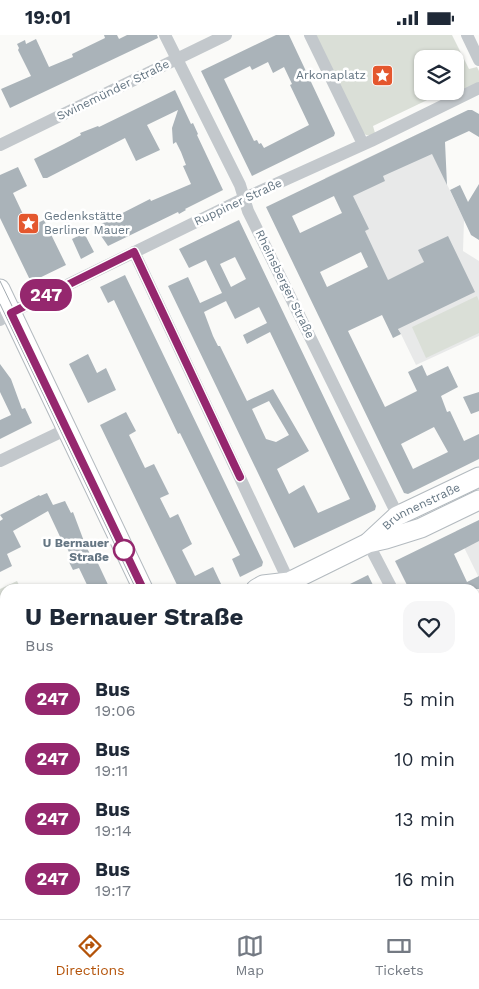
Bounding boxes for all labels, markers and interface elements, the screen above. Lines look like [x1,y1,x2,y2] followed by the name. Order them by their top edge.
[25,6,71,29] text: 19:01
[414,50,464,100] map controls
[414,50,464,100] button: layers
[55,57,172,123] street label: Swinemünder Straße
[370,63,394,87] place icon: Arkonaplatz
[296,68,366,82] place label: Arkonaplatz
[192,176,284,228] street label: Ruppiner Straße
[44,209,130,237] place label: Gedenkstätte Berliner Mauer
[16,211,40,235] place icon: Gedenkstätte Berliner Mauer
[253,228,317,341] street label: Rheinsberger Straße
[17,279,75,311] line badge: 247
[30,284,62,305] text: 247
[379,480,462,533] street label: Brunnenstraße
[43,536,110,564] place label: U Bernauer Straße
[113,539,135,561] marker: U Bernauer Straße
[403,601,455,653] button: heart
[25,603,243,631] text: U Bernauer Straße
[25,636,54,655] text: Bus
[95,678,130,701] text: Bus
[36,688,69,709] text: 247
[403,688,455,711] text: 5 min
[95,701,136,720] text: 19:06
[95,738,130,761] text: Bus
[36,748,69,769] text: 247
[394,748,455,771] text: 10 min
[95,761,128,780] text: 19:11
[95,798,130,821] text: Bus
[36,808,69,829] text: 247
[395,808,455,831] text: 13 min
[95,821,132,840] text: 19:14
[95,858,130,881] text: Bus
[36,868,69,889] text: 247
[395,868,455,891] text: 16 min
[95,881,131,900] text: 19:17
[55,932,125,978] tab: Directions
[235,932,264,978] tab: Map
[375,932,424,978] tab: Tickets

